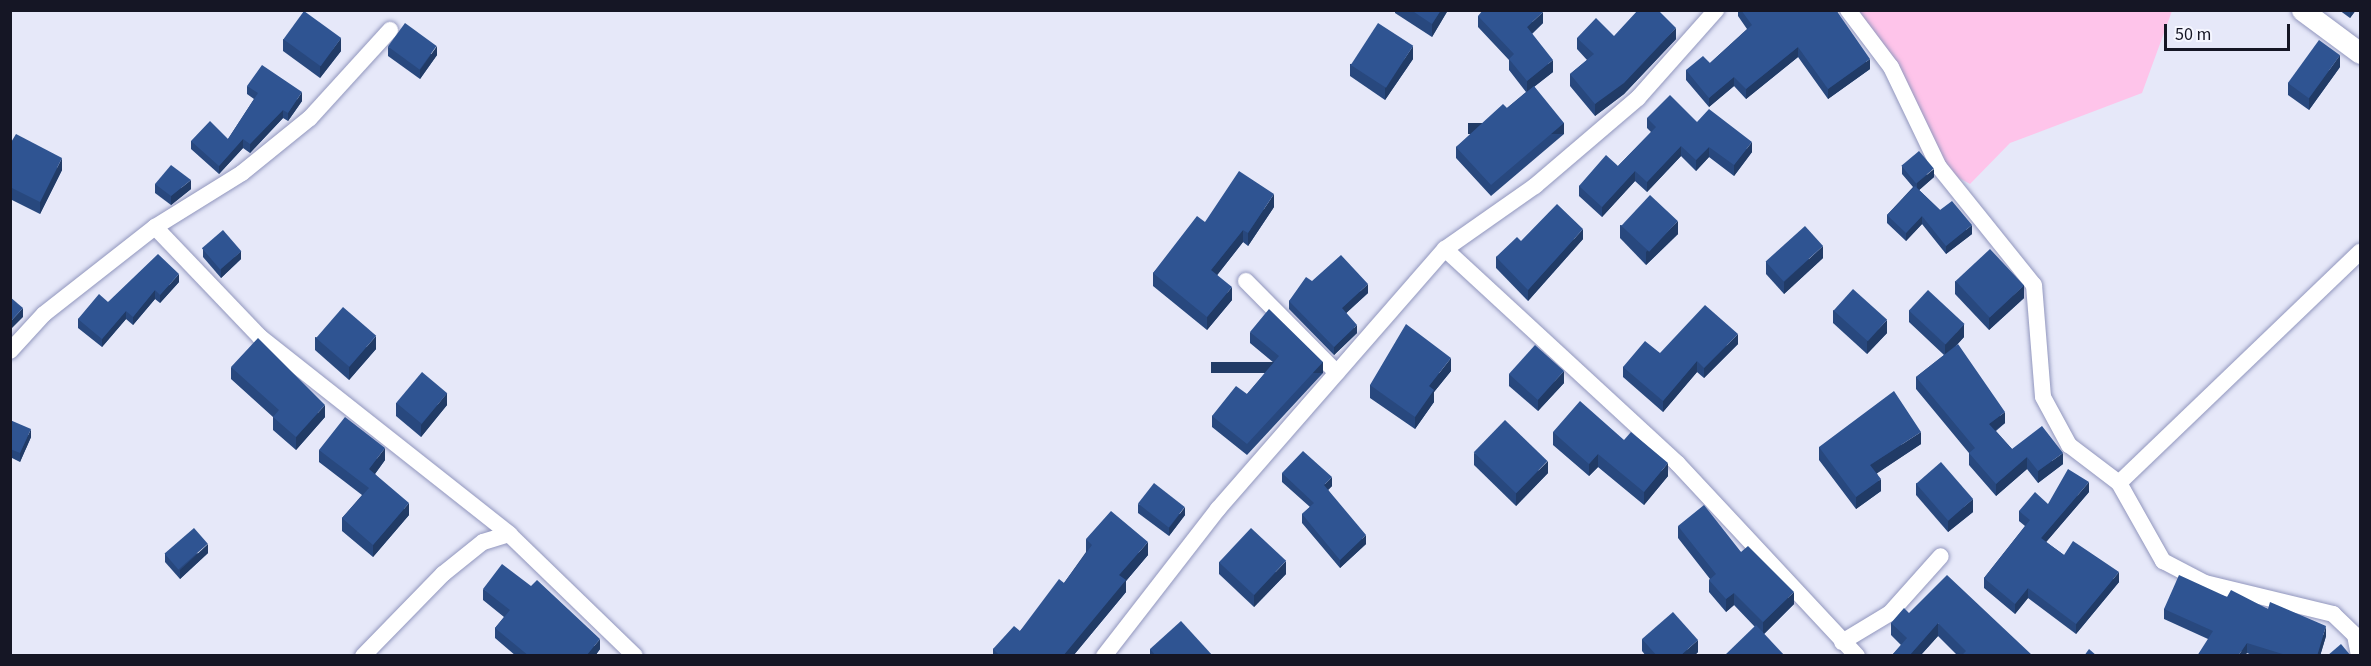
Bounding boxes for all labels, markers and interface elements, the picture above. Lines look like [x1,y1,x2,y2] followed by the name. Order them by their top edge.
[2167,12,2293,50] scale bar
[2175,22,2211,47] text: 50 m

